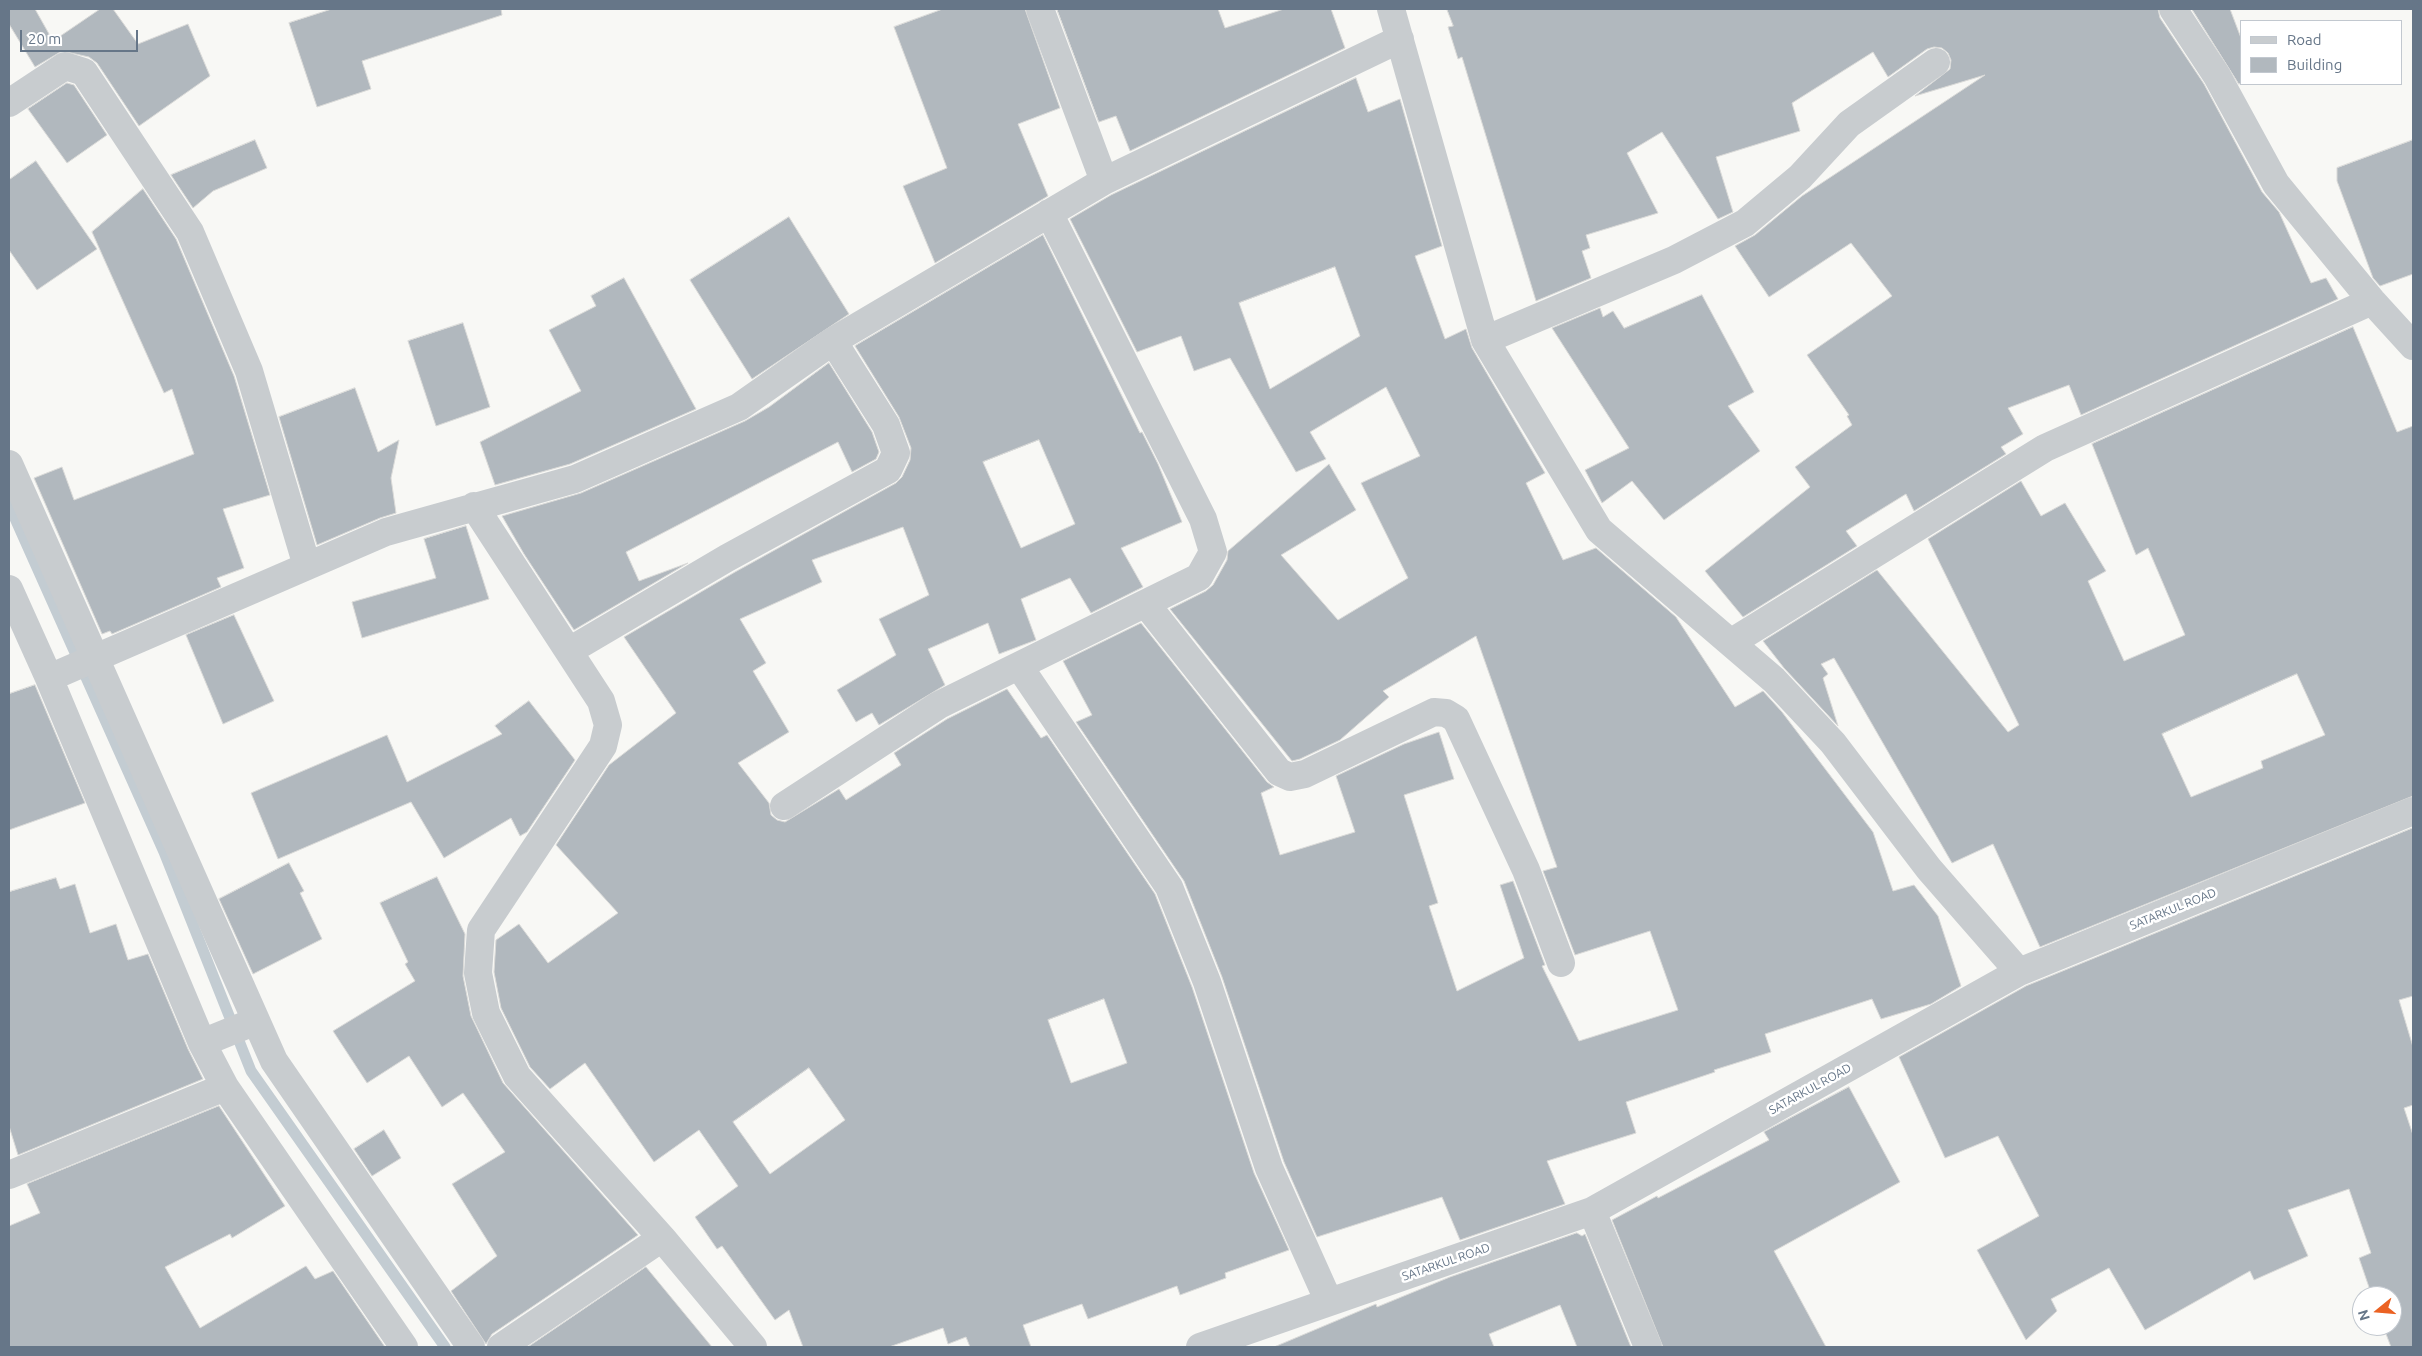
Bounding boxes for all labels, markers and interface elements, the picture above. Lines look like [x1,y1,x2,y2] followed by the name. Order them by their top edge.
[22,20,140,52] scale bar
[2240,20,2402,85] legend
[28,30,61,47] text: 20 m
[2287,31,2322,48] text: Road
[2287,56,2342,73] text: Building
[2128,885,2218,933] street label: SATARKUL ROAD
[1766,1060,1854,1118] street label: SATARKUL ROAD
[1400,1240,1492,1284] street label: SATARKUL ROAD
[2352,1286,2402,1336] north arrow
[2354,1308,2373,1322] text: N

